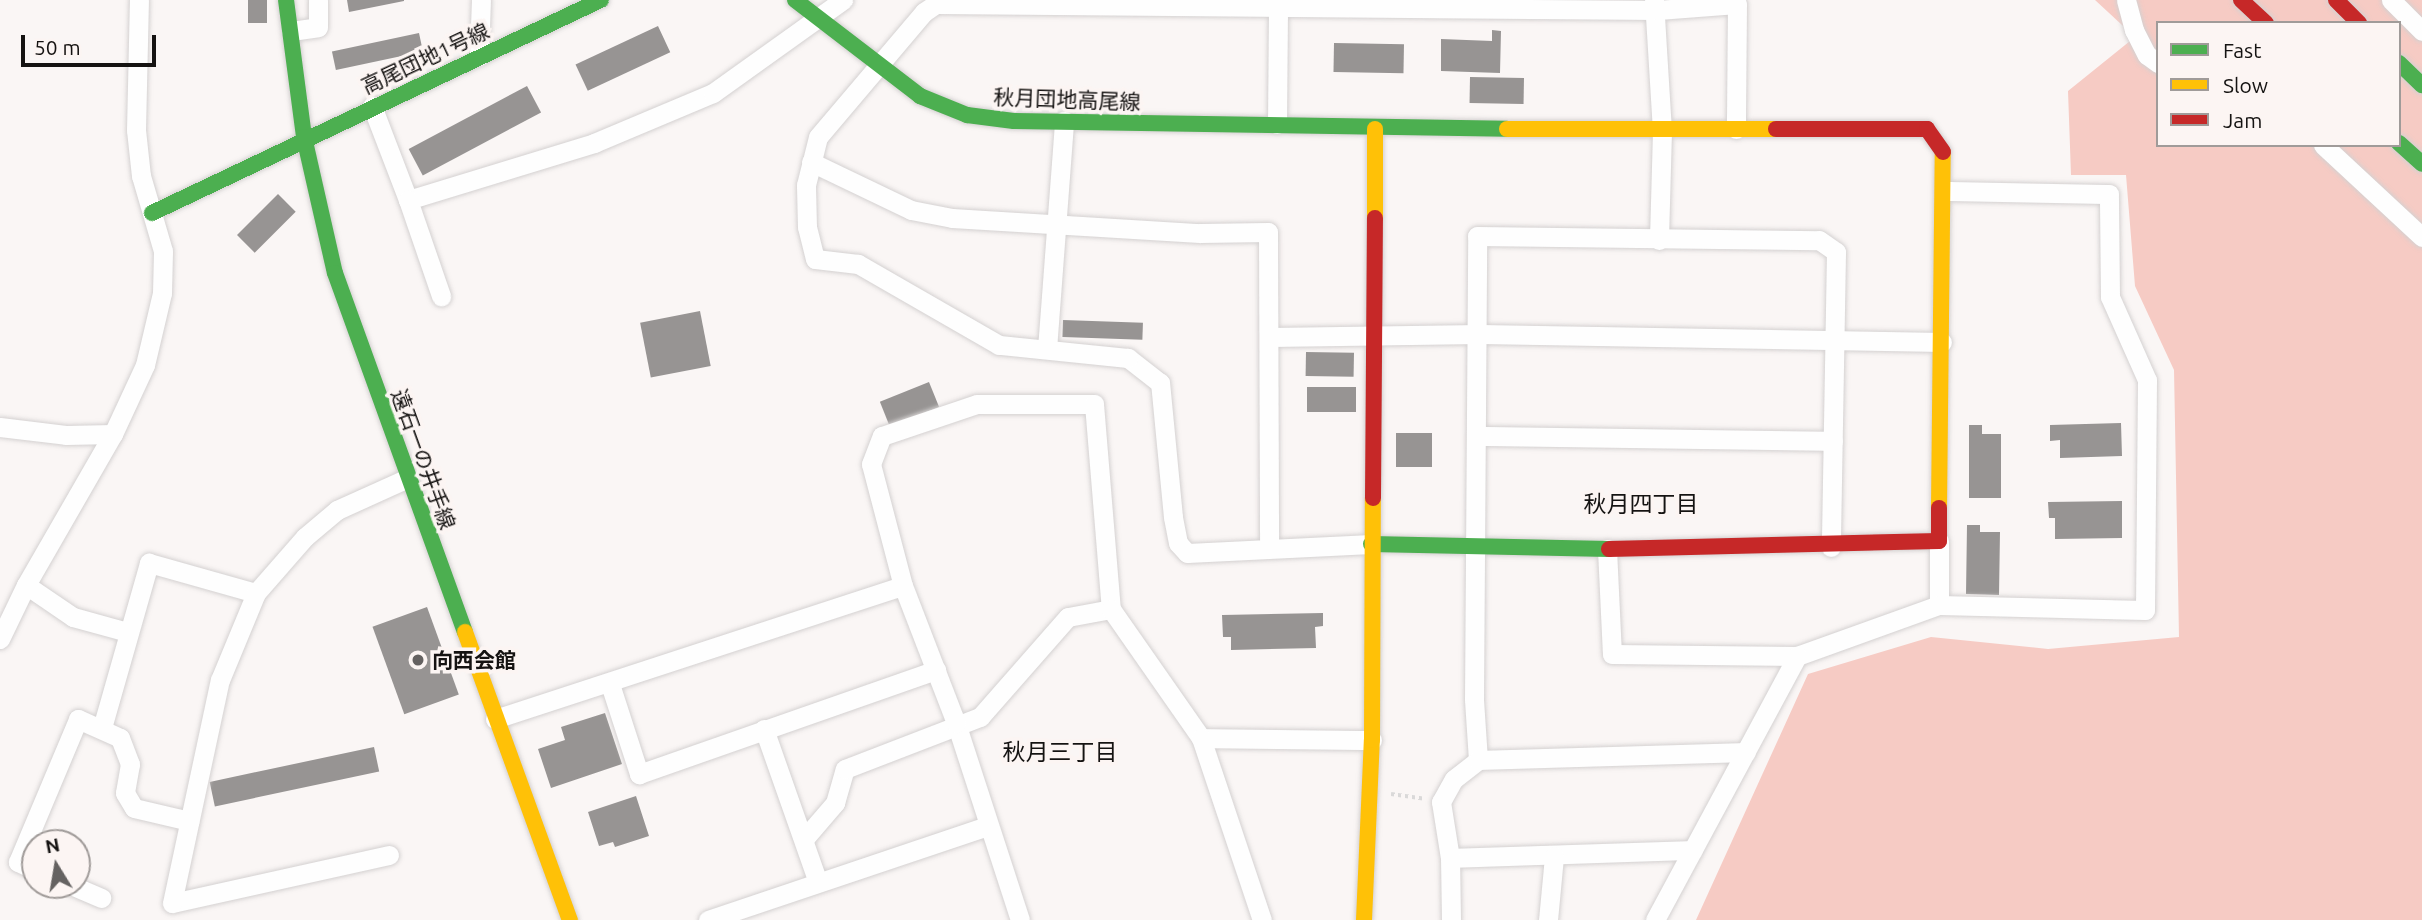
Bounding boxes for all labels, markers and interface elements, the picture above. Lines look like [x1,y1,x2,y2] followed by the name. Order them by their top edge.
[357,17,493,99] street label: 高尾団地1号線
[24,21,159,65] scale bar
[2156,21,2401,147] legend
[34,35,81,59] text: 50 m
[2223,38,2261,62] text: Fast
[2223,73,2268,97] text: Slow
[993,84,1141,114] street label: 秋月団地高尾線
[2223,108,2262,132] text: Jam
[387,386,461,532] street label: 遠石一の井手線
[1584,490,1698,518] district label: 秋月四丁目
[432,647,516,673] place label: 向西会館
[410,652,426,668] marker: 向西会館
[1003,738,1117,766] district label: 秋月三丁目
[21,829,91,899] north arrow
[43,833,61,858] text: N

